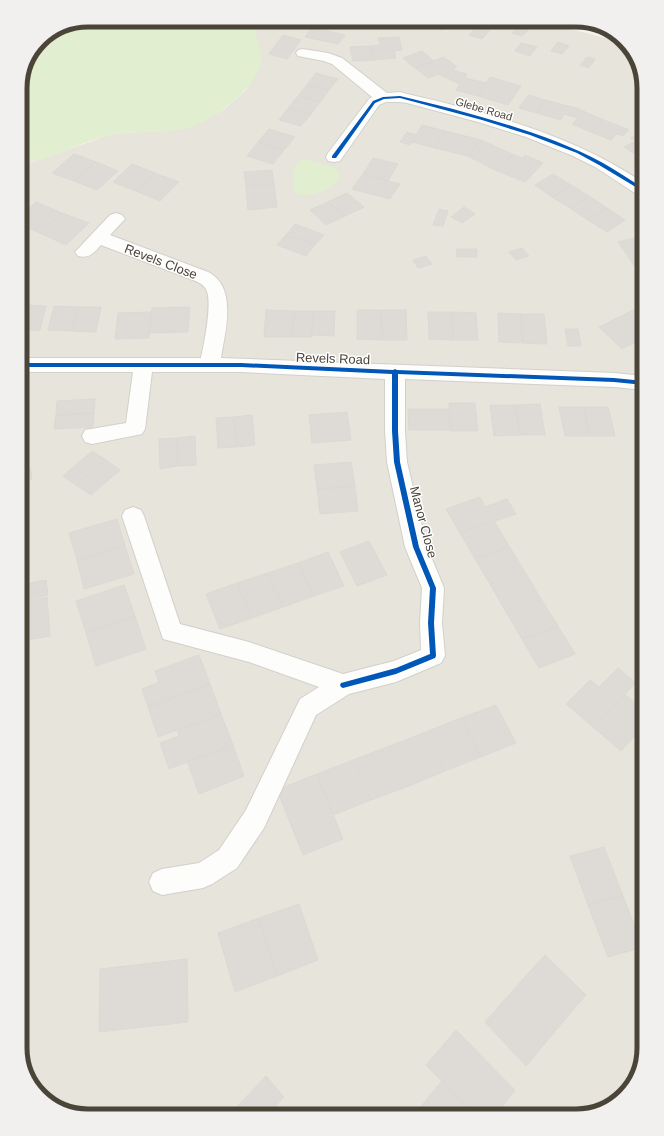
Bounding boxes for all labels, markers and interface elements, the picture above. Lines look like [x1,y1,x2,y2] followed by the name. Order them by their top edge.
[454,95,514,123] street label: Glebe Road
[122,241,199,282] street label: Revels Close
[296,350,370,367] street label: Revels Road
[407,485,440,560] street label: Manor Close

